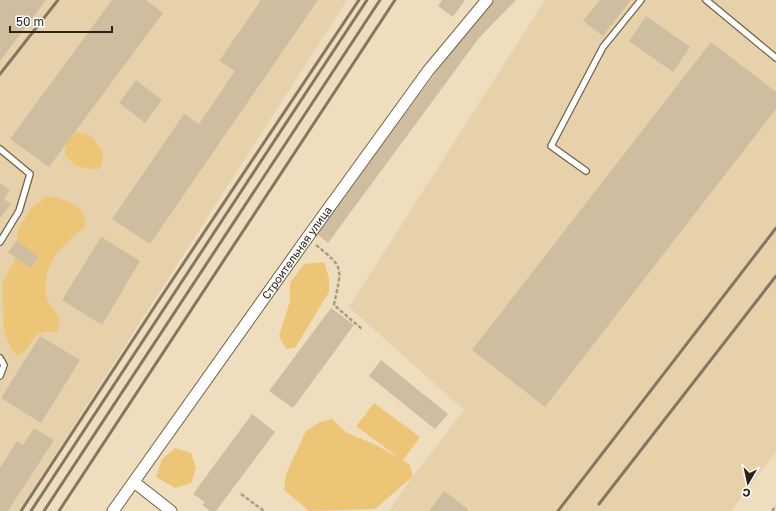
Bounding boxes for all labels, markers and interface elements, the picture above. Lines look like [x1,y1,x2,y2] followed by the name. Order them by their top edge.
[10,8,112,34] scale bar
[16,14,44,29] text: 50 m
[259,203,334,301] street label: Строительная улица
[728,463,768,503] north arrow
[741,486,751,500] text: С

